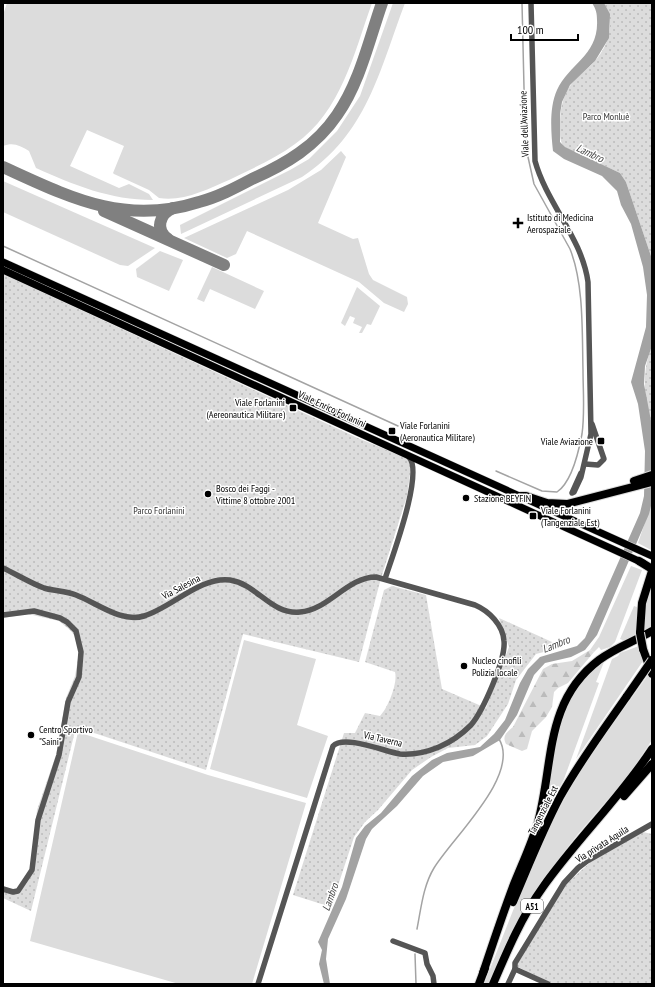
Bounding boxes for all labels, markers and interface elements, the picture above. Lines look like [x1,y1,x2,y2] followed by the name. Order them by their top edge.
[511,16,578,42] scale bar
[517,22,544,37] text: 100 m
[516,91,532,158] street label: Viale dell'Aviazione
[583,110,629,123] park label: Parco Monluè
[574,141,607,166] water label: Lambro
[527,211,594,236] place label: Istituto di Medicina Aerospaziale
[512,217,524,229] marker: Istituto di Medicina Aerospaziale
[295,387,368,430] street label: Viale Enrico Forlanini
[206,396,286,421] place label: Viale Forlanini (Aereonautica Militare)
[288,403,298,413] marker: Viale Forlanini (Aereonautica Militare)
[399,419,475,444] place label: Viale Forlanini (Aeronautica Militare)
[387,426,397,436] marker: Viale Forlanini (Aeronautica Militare)
[540,435,593,448] place label: Viale Aviazione
[596,436,606,446] marker: Viale Aviazione
[215,482,295,507] place label: Bosco dei Faggi - Vittime 8 ottobre 2001
[203,489,213,499] marker: Bosco dei Faggi - Vittime 8 ottobre 2001
[474,492,531,505] place label: Stazione BEYFIN
[461,493,471,503] marker: Stazione BEYFIN
[133,504,185,517] park label: Parco Forlanini
[540,504,600,529] place label: Viale Forlanini (Tangenziale Est)
[528,511,538,521] marker: Viale Forlanini (Tangenziale Est)
[159,571,202,603] street label: Via Salesina
[540,632,573,656] water label: Lambro
[472,654,521,679] place label: Nucleo cinofili Polizia locale
[459,661,469,671] marker: Nucleo cinofili Polizia locale
[39,723,93,748] place label: Centro Sportivo "Saini"
[361,728,404,750] street label: Via Taverna
[26,730,36,740] marker: Centro Sportivo "Saini"
[525,783,561,837] street label: Tangenziale Est
[572,822,631,866] street label: Via privata Aquila
[319,880,342,913] water label: Lambro
[521,899,543,913] road number: A51

